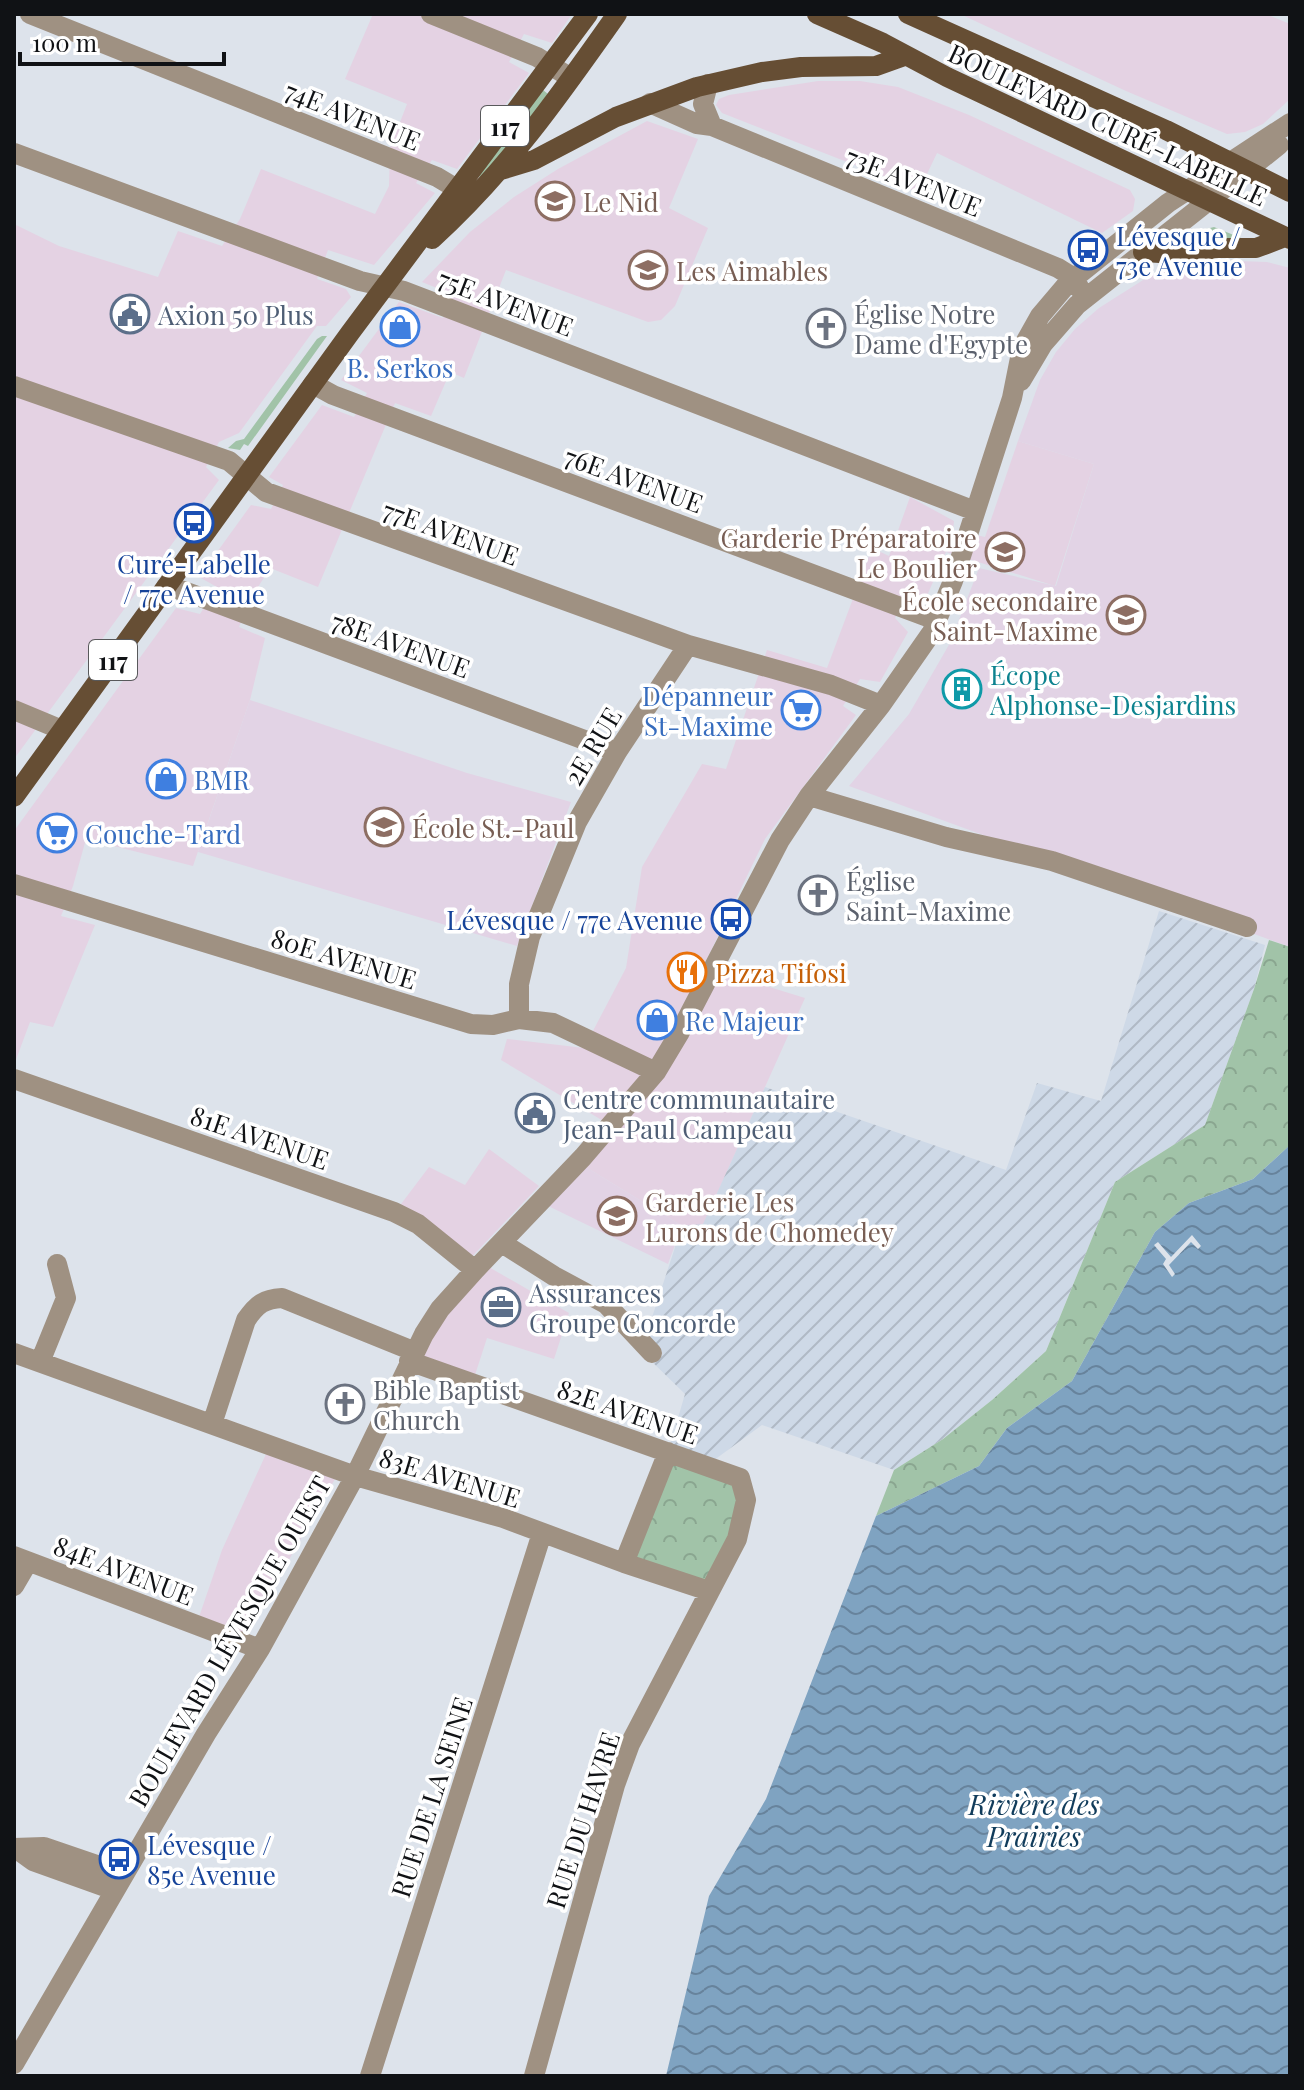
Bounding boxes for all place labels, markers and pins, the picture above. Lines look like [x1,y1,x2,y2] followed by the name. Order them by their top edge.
[534,180,576,222] school or university icon: Le Nid
[583,184,659,219] place label: Le Nid
[1116,218,1243,283] place label: Lévesque / 73e Avenue
[1067,229,1109,271] bus stop icon: Lévesque / 73e Avenue
[627,249,669,291] school or university icon: Les Aimables
[676,253,828,288] place label: Les Aimables
[109,293,151,335] public building icon: Axion 50 Plus
[854,296,1028,361] place label: Église Notre Dame d'Egypte
[157,297,314,332] place label: Axion 50 Plus
[379,306,421,348] shop icon: B. Serkos
[805,307,847,349] church icon: Église Notre Dame d'Egypte
[347,350,453,385] place label: B. Serkos
[173,502,215,544] bus stop icon: Curé-Labelle / 77e Avenue
[721,520,977,585] place label: Garderie Préparatoire Le Boulier
[984,531,1026,573] school or university icon: Garderie Préparatoire Le Boulier
[117,546,271,611] place label: Curé-Labelle / 77e Avenue
[902,583,1098,648] place label: École secondaire Saint-Maxime
[1105,594,1147,636] school or university icon: École secondaire Saint-Maxime
[989,657,1236,722] place label: Écope Alphonse-Desjardins
[941,668,983,710] building icon: Écope Alphonse-Desjardins
[642,678,773,743] place label: Dépanneur St-Maxime
[780,689,822,731] supermarket icon: Dépanneur St-Maxime
[145,758,187,800] shop icon: BMR
[194,762,251,797] place label: BMR
[363,806,405,848] school or university icon: École St.-Paul
[412,810,575,845] place label: École St.-Paul
[36,812,78,854] supermarket icon: Couche-Tard
[85,816,241,851] place label: Couche-Tard
[846,863,1011,928] place label: Église Saint-Maxime
[797,874,839,916] church icon: Église Saint-Maxime
[710,898,752,940] bus stop icon: Lévesque / 77e Avenue
[446,902,703,937] place label: Lévesque / 77e Avenue
[666,951,708,993] restaurant icon: Pizza Tifosi
[715,955,847,990] place label: Pizza Tifosi
[636,999,678,1041] shop icon: Re Majeur
[685,1003,804,1038] place label: Re Majeur
[562,1081,835,1146] place label: Centre communautaire Jean-Paul Campeau
[514,1092,556,1134] public building icon: Centre communautaire Jean-Paul Campeau
[645,1184,894,1249] place label: Garderie Les Lurons de Chomedey
[596,1195,638,1237] school or university icon: Garderie Les Lurons de Chomedey
[528,1275,736,1340] place label: Assurances Groupe Concorde
[480,1286,522,1328] office icon: Assurances Groupe Concorde
[373,1372,521,1437] place label: Bible Baptist Church
[324,1383,366,1425] church icon: Bible Baptist Church
[147,1827,276,1892] place label: Lévesque / 85e Avenue
[98,1838,140,1880] bus stop icon: Lévesque / 85e Avenue

